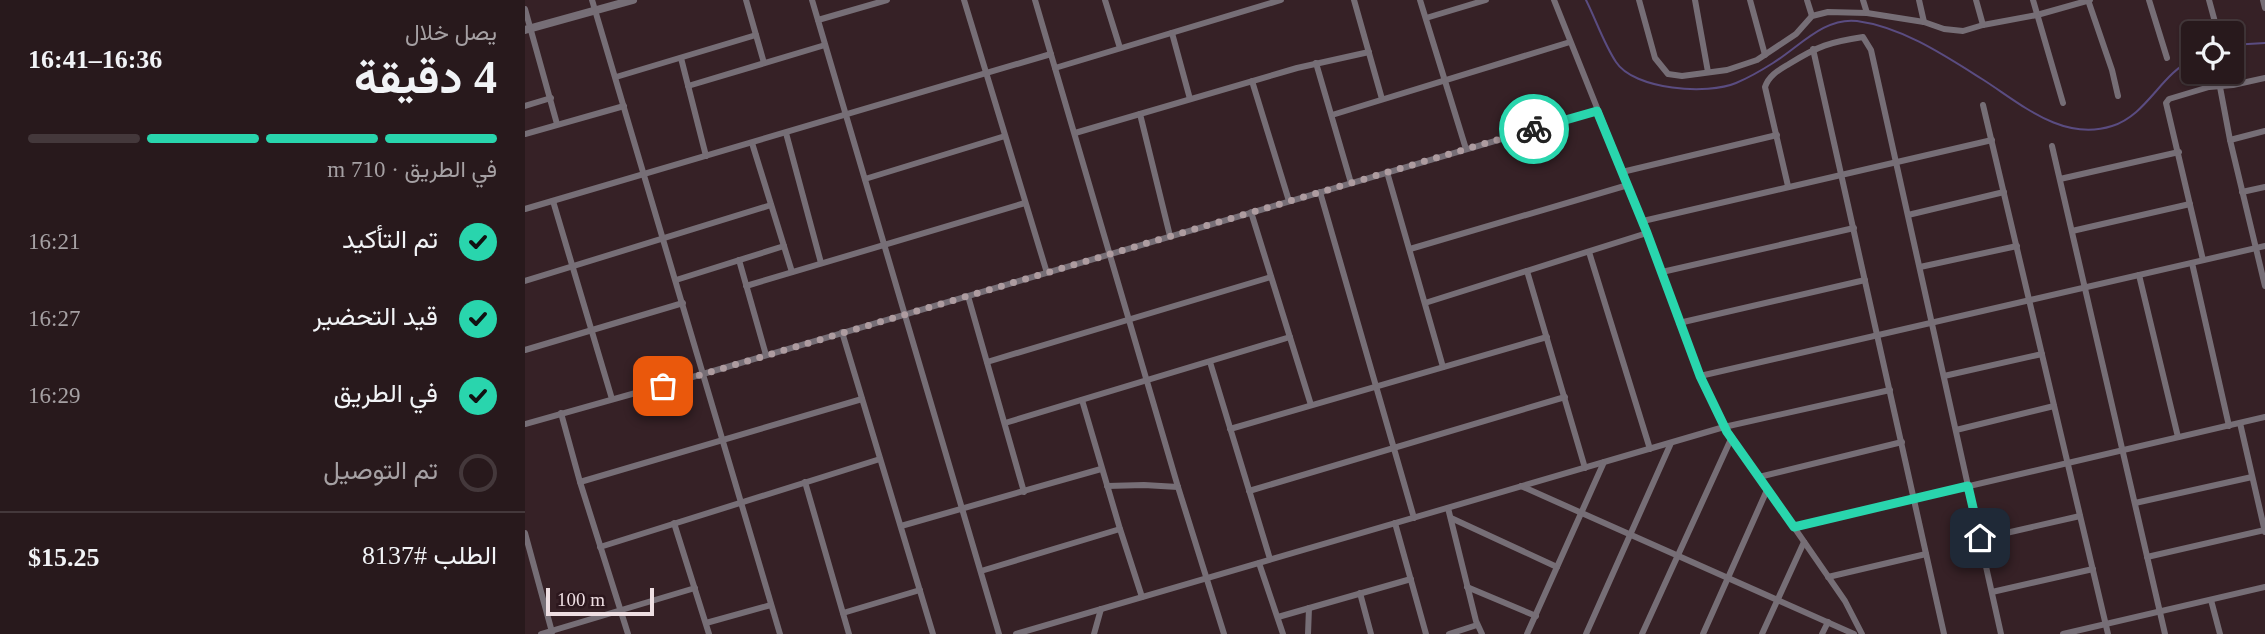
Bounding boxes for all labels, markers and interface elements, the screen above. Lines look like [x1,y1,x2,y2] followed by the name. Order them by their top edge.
[405,20,497,45] text: يصل خلال
[2181,21,2244,84] map controls
[2181,21,2244,84] button: locate
[28,45,162,74] text: 16:36–16:41
[354,52,497,103] text: 4 دقيقة
[1499,94,1569,164] courier
[1515,110,1553,148] icon: bike
[327,157,497,182] text: في الطريق · 710 m
[459,223,497,261] icon: check
[342,225,438,254] text: تم التأكيد
[28,229,80,254] text: 16:21
[459,300,497,338] icon: check
[313,302,438,331] text: قيد التحضير
[28,306,80,331] text: 16:27
[633,356,693,416] pin
[644,367,682,405] icon: bag
[459,377,497,415] icon: check
[333,379,438,408] text: في الطريق
[28,383,80,408] text: 16:29
[323,456,438,485] text: تم التوصيل
[1950,508,2010,568] pin
[1961,519,1999,557] icon: home
[362,541,497,570] text: الطلب #8137
[28,543,100,572] text: $15.25
[546,585,655,617] scale bar
[557,589,605,610] text: 100 m

